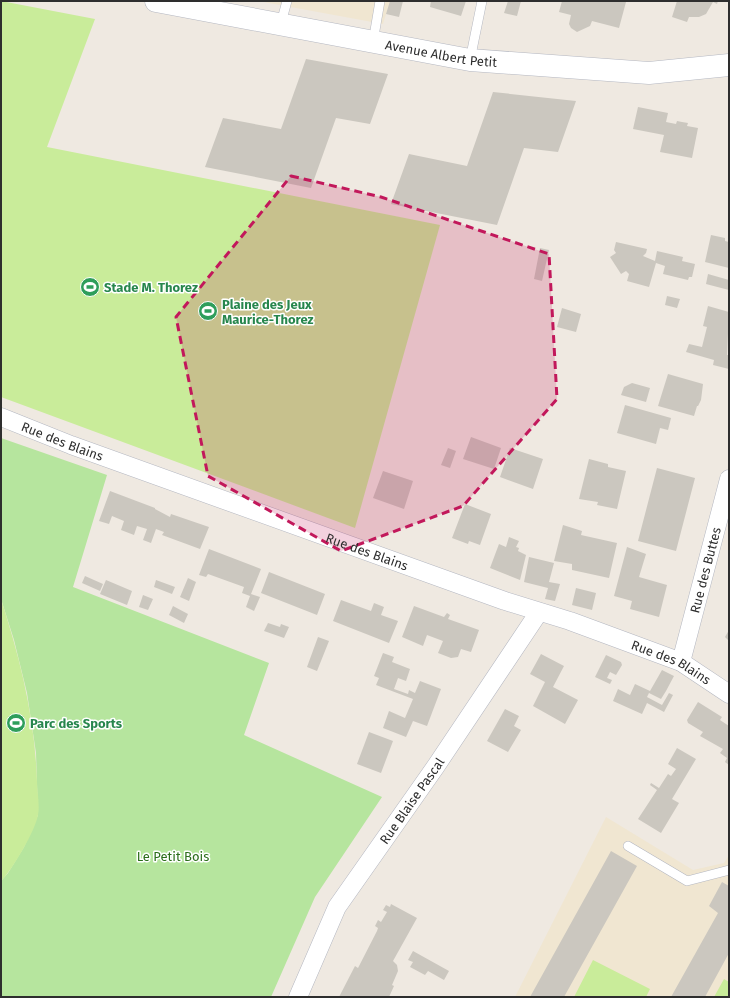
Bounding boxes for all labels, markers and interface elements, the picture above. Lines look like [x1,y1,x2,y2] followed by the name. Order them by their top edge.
[384,37,498,69] street label: Avenue Albert Petit
[79,276,101,298] sports icon: Stade M. Thorez
[104,280,198,295] place label: Stade M. Thorez
[222,297,313,327] place label: Plaine des Jeux Maurice-Thorez
[197,300,219,322] sports icon: Plaine des Jeux Maurice-Thorez
[19,418,105,464] street label: Rue des Blains
[687,526,724,615] street label: Rue des Buttes
[324,530,410,573] street label: Rue des Blains
[629,637,714,687] street label: Rue des Blains
[5,712,27,734] sports icon: Parc des Sports
[30,716,123,731] place label: Parc des Sports
[376,755,447,847] street label: Rue Blaise Pascal
[137,849,209,864] park label: Le Petit Bois

